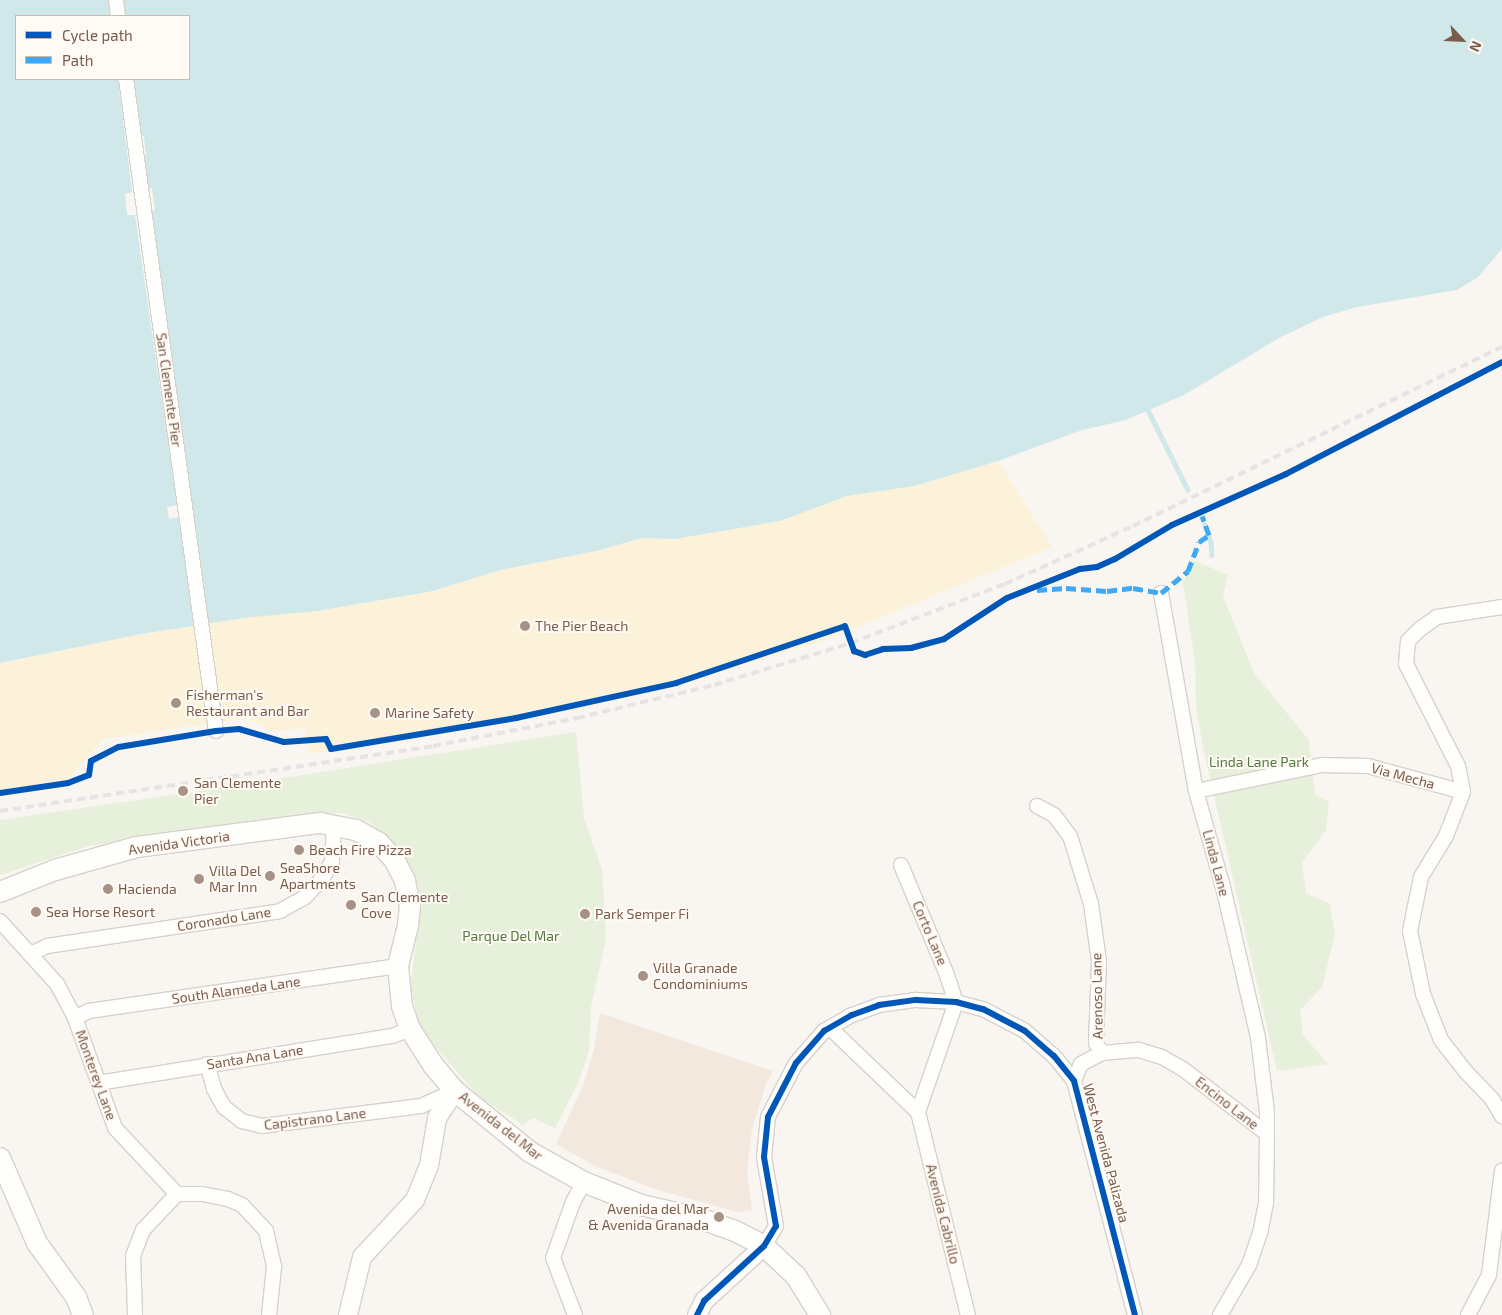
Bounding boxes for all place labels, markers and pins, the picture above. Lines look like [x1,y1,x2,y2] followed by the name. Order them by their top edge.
[535,618,629,634] place label: The Pier Beach
[519,620,531,632] marker: The Pier Beach
[186,687,309,720] place label: Fisherman's Restaurant and Bar
[170,697,182,709] marker: Fisherman's Restaurant and Bar
[385,705,474,721] place label: Marine Safety
[369,707,381,719] marker: Marine Safety
[194,775,281,808] place label: San Clemente Pier
[176,784,190,798] marker: San Clemente Pier
[309,842,412,858] place label: Beach Fire Pizza
[293,844,305,856] marker: Beach Fire Pizza
[280,860,356,892] place label: SeaShore Apartments
[209,863,261,896] place label: Villa Del Mar Inn
[264,870,276,882] marker: SeaShore Apartments
[193,873,205,885] marker: Villa Del Mar Inn
[118,881,177,897] place label: Hacienda
[102,883,114,895] marker: Hacienda
[361,889,448,922] place label: San Clemente Cove
[345,899,357,911] marker: San Clemente Cove
[46,904,155,920] place label: Sea Horse Resort
[30,906,42,918] marker: Sea Horse Resort
[595,906,690,922] place label: Park Semper Fi
[579,908,591,920] marker: Park Semper Fi
[653,960,748,992] place label: Villa Granade Condominiums
[637,970,649,982] marker: Villa Granade Condominiums
[588,1201,709,1234] place label: Avenida del Mar & Avenida Granada
[713,1211,725,1223] marker: Avenida del Mar & Avenida Granada

